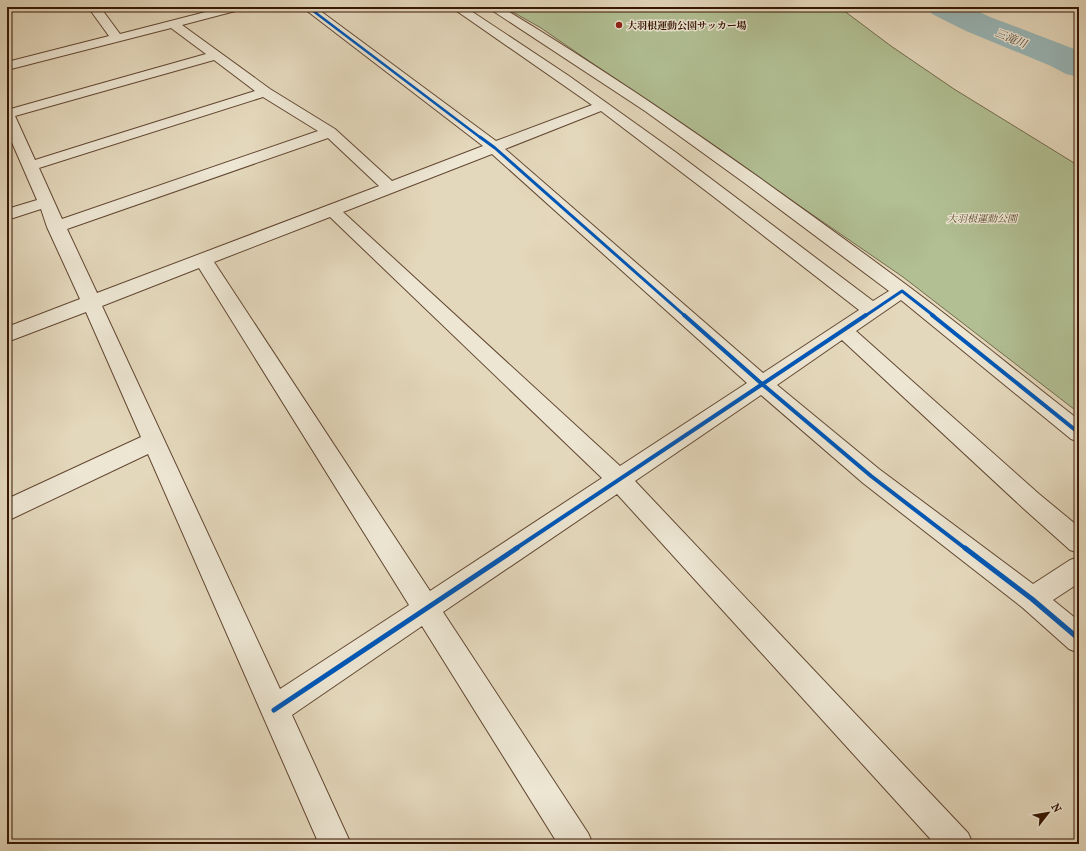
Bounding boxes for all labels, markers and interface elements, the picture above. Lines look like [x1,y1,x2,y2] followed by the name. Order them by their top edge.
[614,20,624,30] marker: 大羽根運動公園サッカー場
[627,20,747,32] place label: 大羽根運動公園サッカー場
[993,26,1029,51] water label: 三滝川
[947,213,1019,225] park label: 大羽根運動公園
[1028,793,1068,833] north arrow
[1048,801,1064,816] text: N

